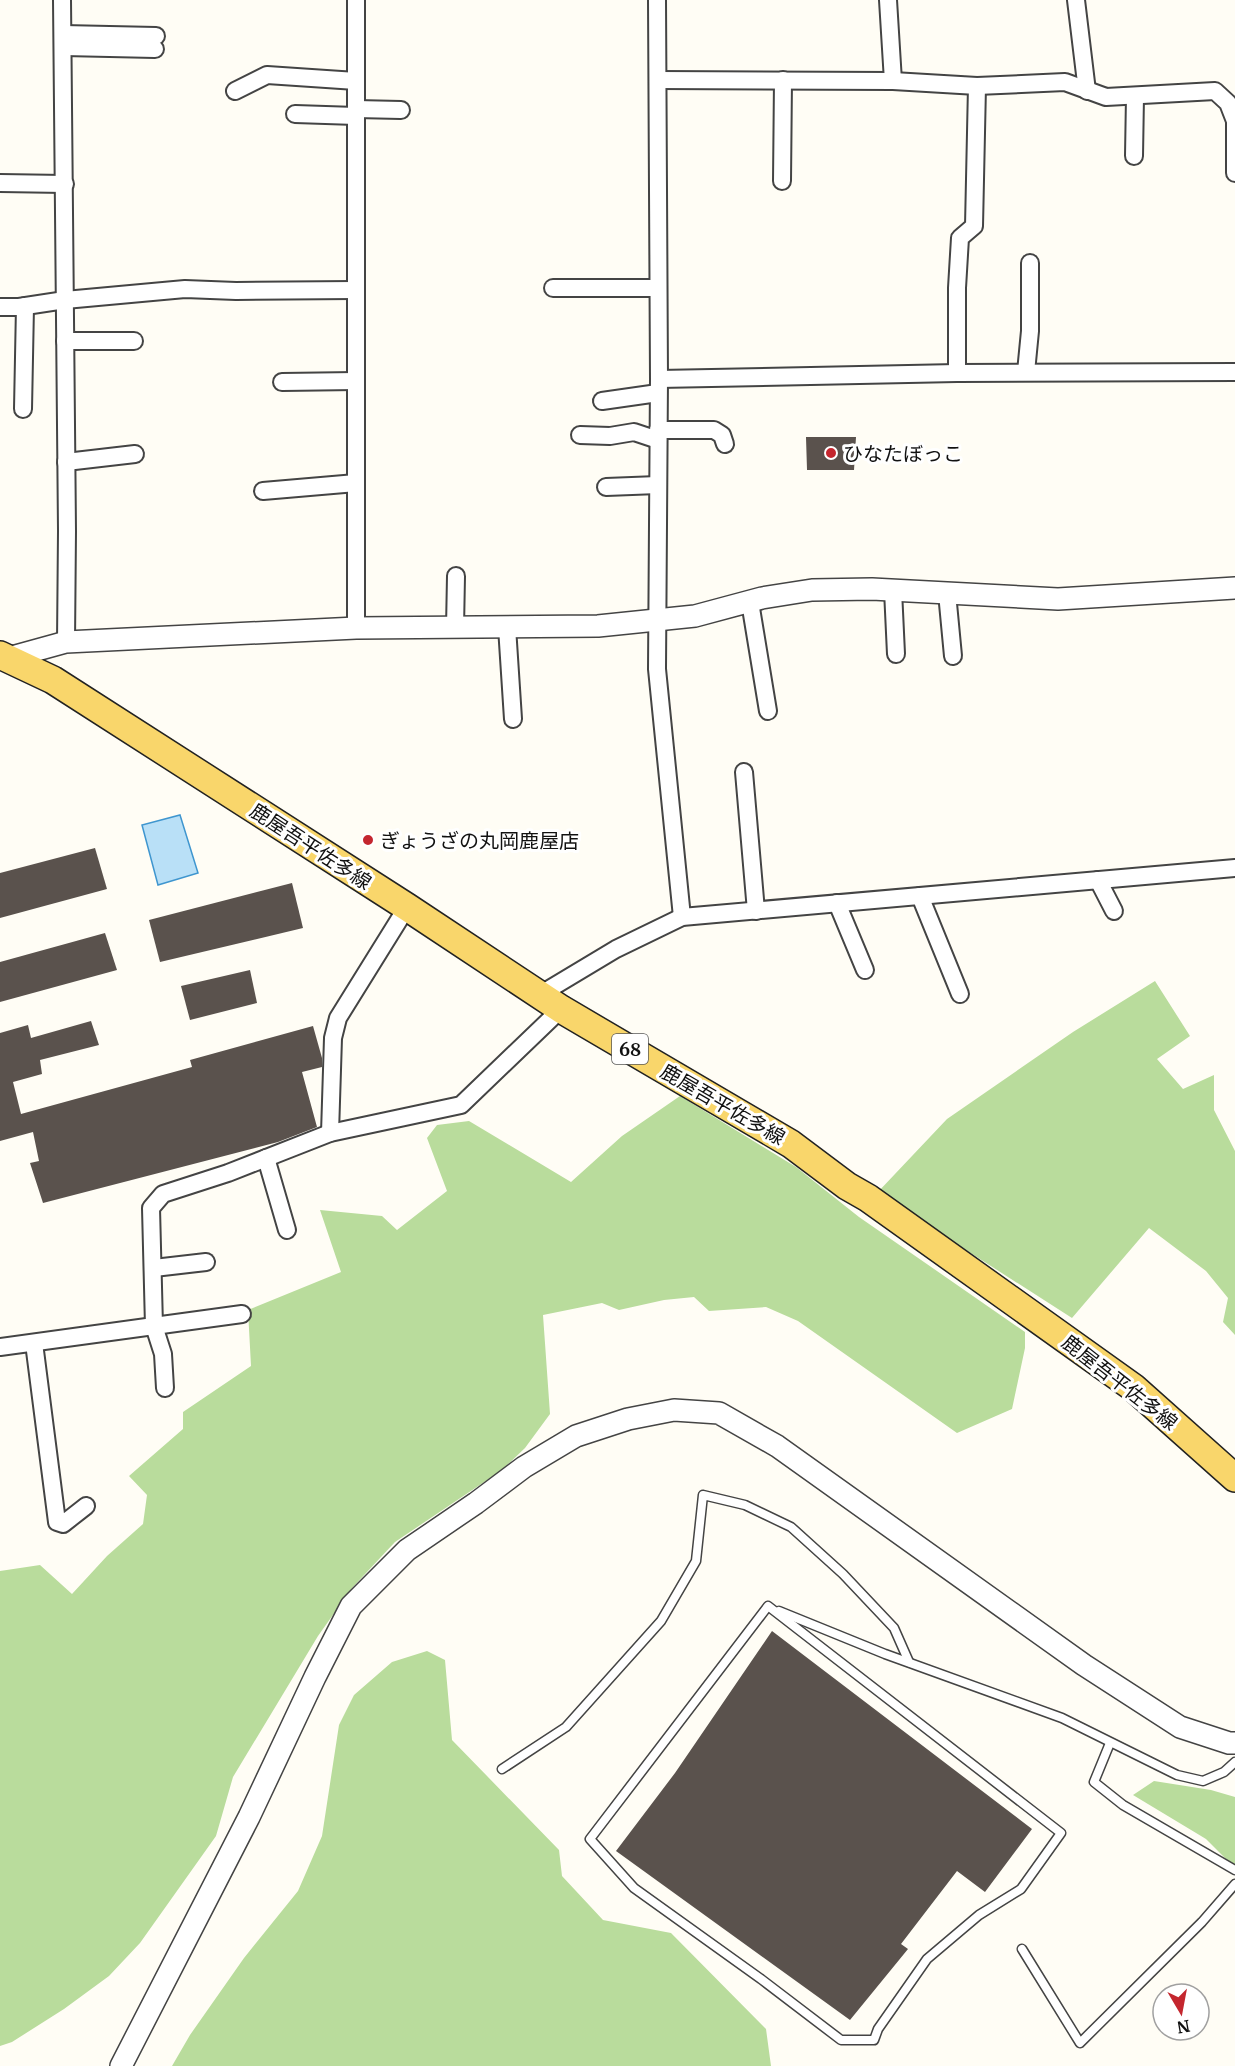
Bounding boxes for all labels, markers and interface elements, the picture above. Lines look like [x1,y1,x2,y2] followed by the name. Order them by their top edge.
[843,441,963,466] place label: ひなたぼっこ
[824,446,838,460] marker: ひなたぼっこ
[245,797,377,895] street label: 鹿屋吾平佐多線
[380,828,579,853] place label: ぎょうざの丸岡鹿屋店
[361,833,375,847] marker: ぎょうざの丸岡鹿屋店
[612,1034,648,1064] road number: 68
[656,1058,790,1150] street label: 鹿屋吾平佐多線
[1057,1329,1183,1435] street label: 鹿屋吾平佐多線
[1151,1982,1211,2042] north arrow
[1175,2016,1192,2038] text: N

